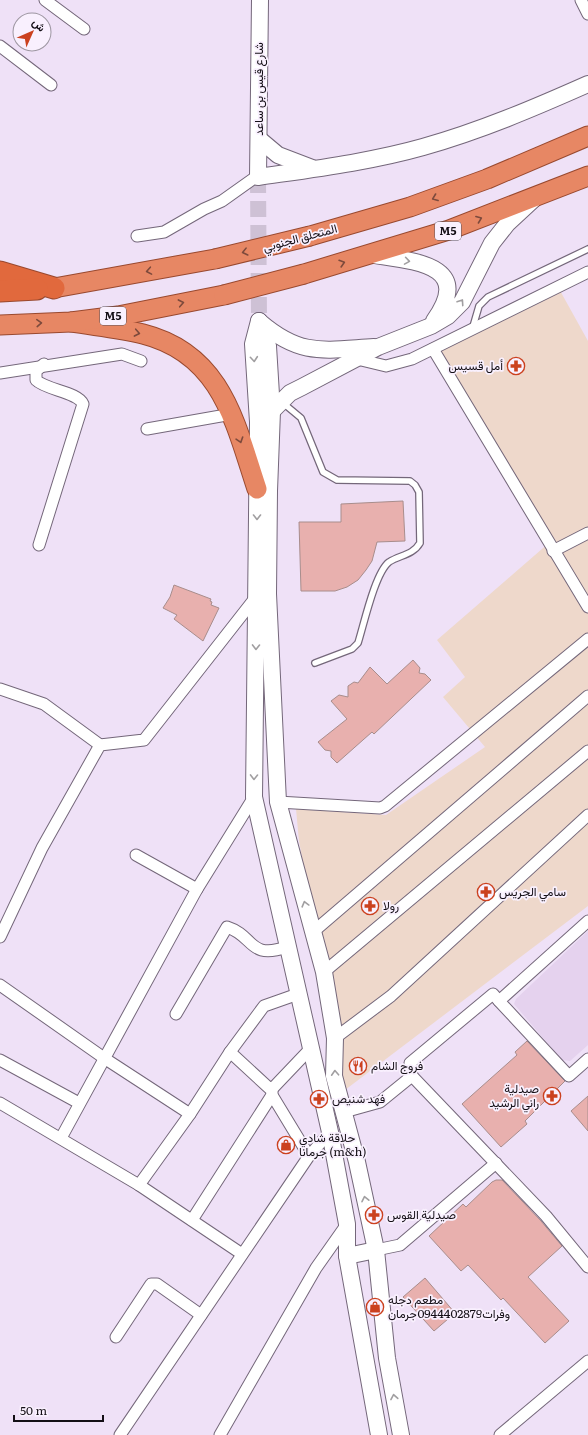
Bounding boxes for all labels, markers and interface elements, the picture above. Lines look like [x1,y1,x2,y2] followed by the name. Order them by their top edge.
[12,12,52,52] north arrow
[29,14,50,35] text: ش
[249,42,268,136] street label: شارع قيس بن ساعد
[432,193,439,202] one-way arrow
[475,215,482,223] one-way arrow
[261,218,339,258] street label: المتحلق الجنوبي
[435,222,461,240] road number: M5
[242,247,249,256] one-way arrow
[404,256,410,265] one-way arrow
[338,259,345,267] one-way arrow
[146,266,152,275] one-way arrow
[456,299,464,306] one-way arrow
[178,300,184,308] one-way arrow
[100,307,126,325] road number: M5
[36,319,42,328] one-way arrow
[134,328,140,337] one-way arrow
[249,356,258,362] one-way arrow
[449,356,503,374] place label: أمل قسيس
[506,356,526,376] pharmacy icon: أمل قسيس
[236,437,244,444] one-way arrow
[253,514,261,520] one-way arrow
[252,644,260,650] one-way arrow
[250,774,258,780] one-way arrow
[476,882,496,902] pharmacy icon: سامي الجريس
[499,882,566,902] place label: سامي الجريس
[360,896,380,916] pharmacy icon: رولا
[383,896,399,914] place label: رولا
[302,901,310,908] one-way arrow
[348,1056,368,1076] restaurant icon: فروج الشام
[371,1056,423,1075] place label: فروج الشام
[330,1070,339,1076] one-way arrow
[489,1079,539,1113] place label: صيدلية راني الرشيد
[542,1086,562,1106] pharmacy icon: صيدلية راني الرشيد
[309,1089,329,1109] pharmacy icon: فهد شنيص
[332,1089,385,1107] place label: فهد شنيص
[299,1128,367,1160] place label: حلاقة شادي جرمانا (m&h)
[276,1135,296,1155] shop icon: حلاقة شادي جرمانا (m&h)
[362,1196,370,1202] one-way arrow
[364,1205,384,1225] pharmacy icon: صيدلية القوس
[387,1205,456,1223] place label: صيدلية القوس
[388,1290,510,1322] place label: مطعم دجله وفرات0944402879جرمان
[365,1297,385,1317] shop icon: مطعم دجله وفرات0944402879جرمان
[390,1393,399,1400] one-way arrow
[14,1397,103,1423] scale bar
[20,1401,47,1419] text: 50 m

